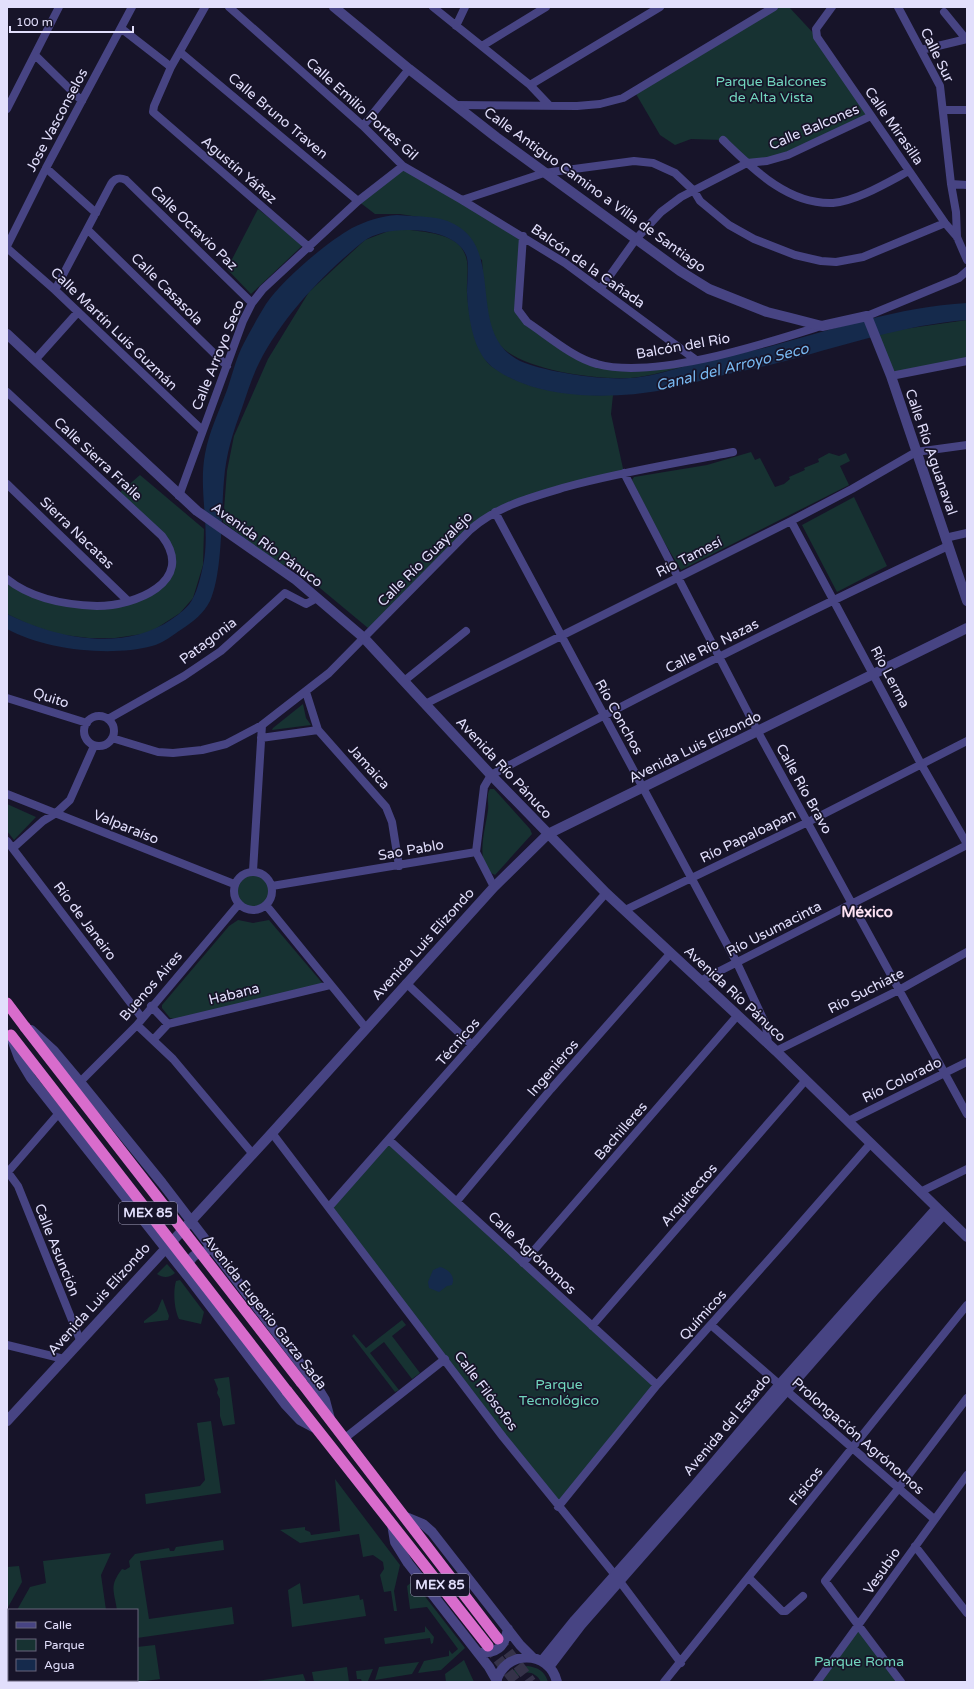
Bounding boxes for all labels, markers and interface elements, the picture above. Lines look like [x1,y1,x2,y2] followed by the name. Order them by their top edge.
[10,8,133,34] scale bar
[16,15,53,29] text: 100 m
[917,25,958,86] street label: Calle Sur
[303,54,421,164] street label: Calle Emilio Portes Gil
[23,65,92,175] street label: Jose Vasconselos
[225,69,331,163] street label: Calle Bruno Traven
[715,73,827,106] park label: Parque Balcones de Alta Vista
[861,84,927,168] street label: Calle Mirasilla
[766,100,862,154] street label: Calle Balcones
[481,104,709,276] street label: Calle Antiguo Camino a Villa de Santiago
[198,133,280,207] street label: Agustín Yáñez
[147,182,241,274] street label: Calle Octavio Paz
[528,220,648,312] street label: Balcón de la Cañada
[127,249,207,329] street label: Calle Casasola
[47,264,181,394] street label: Calle Martín Luis Guzmán
[188,297,248,413] street label: Calle Arroyo Seco
[635,329,731,363] street label: Balcón del Río
[654,339,811,395] water label: Canal del Arroyo Seco
[901,387,961,517] street label: Calle Río Aguanaval
[50,414,146,504] street label: Calle Sierra Fraile
[36,493,118,573] street label: Sierra Nacatas
[208,499,326,591] street label: Avenida Río Pánuco
[374,508,476,610] street label: Calle Río Guayalejo
[653,533,725,581] street label: Río Tamesí
[176,614,240,668] street label: Patagonia
[663,615,762,677] street label: Calle Río Nazas
[867,643,913,711] street label: Río Lerma
[591,676,647,758] street label: Río Conchos
[31,684,71,712] street label: Quito
[626,708,764,786] street label: Avenida Luis Elizondo
[452,714,556,822] street label: Avenida Río Pánuco
[345,741,393,793] street label: Jamaica
[772,741,836,837] street label: Calle Río Bravo
[697,805,799,867] street label: Río Papaloapan
[91,806,161,848] street label: Valparaíso
[377,836,445,864] street label: Sao Pablo
[50,878,120,964] street label: Río de Janeiro
[368,884,478,1004] street label: Avenida Luis Elizondo
[724,898,824,960] street label: Río Usumacinta
[841,903,893,921] district label: México
[681,942,789,1046] street label: Avenida Río Pánuco
[116,947,186,1024] street label: Buenos Aires
[825,965,907,1017] street label: Río Suchiate
[207,980,261,1008] street label: Habana
[433,1014,484,1069] street label: Técnicos
[524,1036,582,1100] street label: Ingenieros
[860,1053,944,1107] street label: Río Colorado
[591,1098,651,1164] street label: Bachilleres
[657,1160,721,1230] street label: Arquitectos
[31,1201,83,1299] street label: Calle Asunción
[119,1202,177,1224] road number: MEX 85
[485,1208,580,1298] street label: Calle Agrónomos
[199,1231,331,1393] street label: Avenida Eugenio Garza Sada
[44,1239,154,1359] street label: Avenida Luis Elizondo
[676,1286,730,1344] street label: Químicos
[451,1348,522,1434] street label: Calle Filósofos
[680,1371,774,1479] street label: Avenida del Estado
[788,1374,928,1498] street label: Prolongación Agrónomos
[519,1376,599,1409] park label: Parque Tecnológico
[785,1463,827,1509] street label: Físicos
[860,1544,904,1598] street label: Vesubio
[411,1574,469,1596] road number: MEX 85
[8,1609,138,1681] legend
[44,1618,72,1632] text: Calle
[44,1638,85,1652] text: Parque
[814,1653,904,1670] park label: Parque Roma
[44,1658,74,1672] text: Agua

